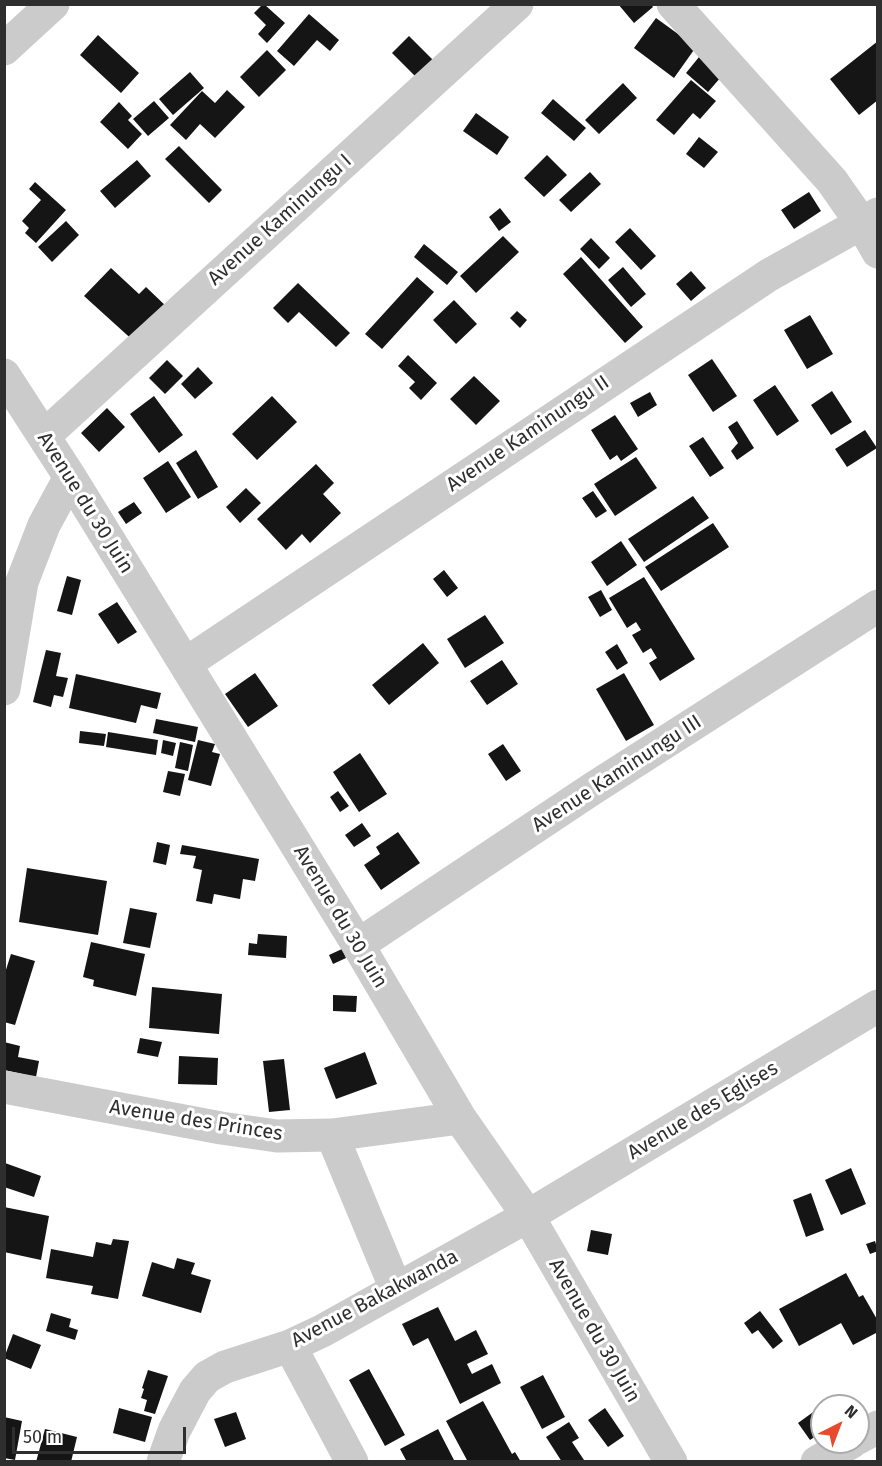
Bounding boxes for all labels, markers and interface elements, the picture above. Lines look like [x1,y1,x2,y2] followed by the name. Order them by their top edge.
[203,149,357,291] street label: Avenue Kaminungu I
[442,371,614,497] street label: Avenue Kaminungu II
[32,428,138,578] street label: Avenue du 30 Juin
[528,710,706,838] street label: Avenue Kaminungu III
[288,841,392,993] street label: Avenue du 30 Juin
[624,1057,782,1165] street label: Avenue des Eglises
[108,1095,284,1147] street label: Avenue des Princes
[288,1245,462,1353] street label: Avenue Bakakwanda
[543,1255,645,1407] street label: Avenue du 30 Juin
[810,1394,870,1454] north arrow
[841,1401,861,1422] text: N
[15,1415,189,1453] scale bar
[23,1426,62,1448] text: 50 m

